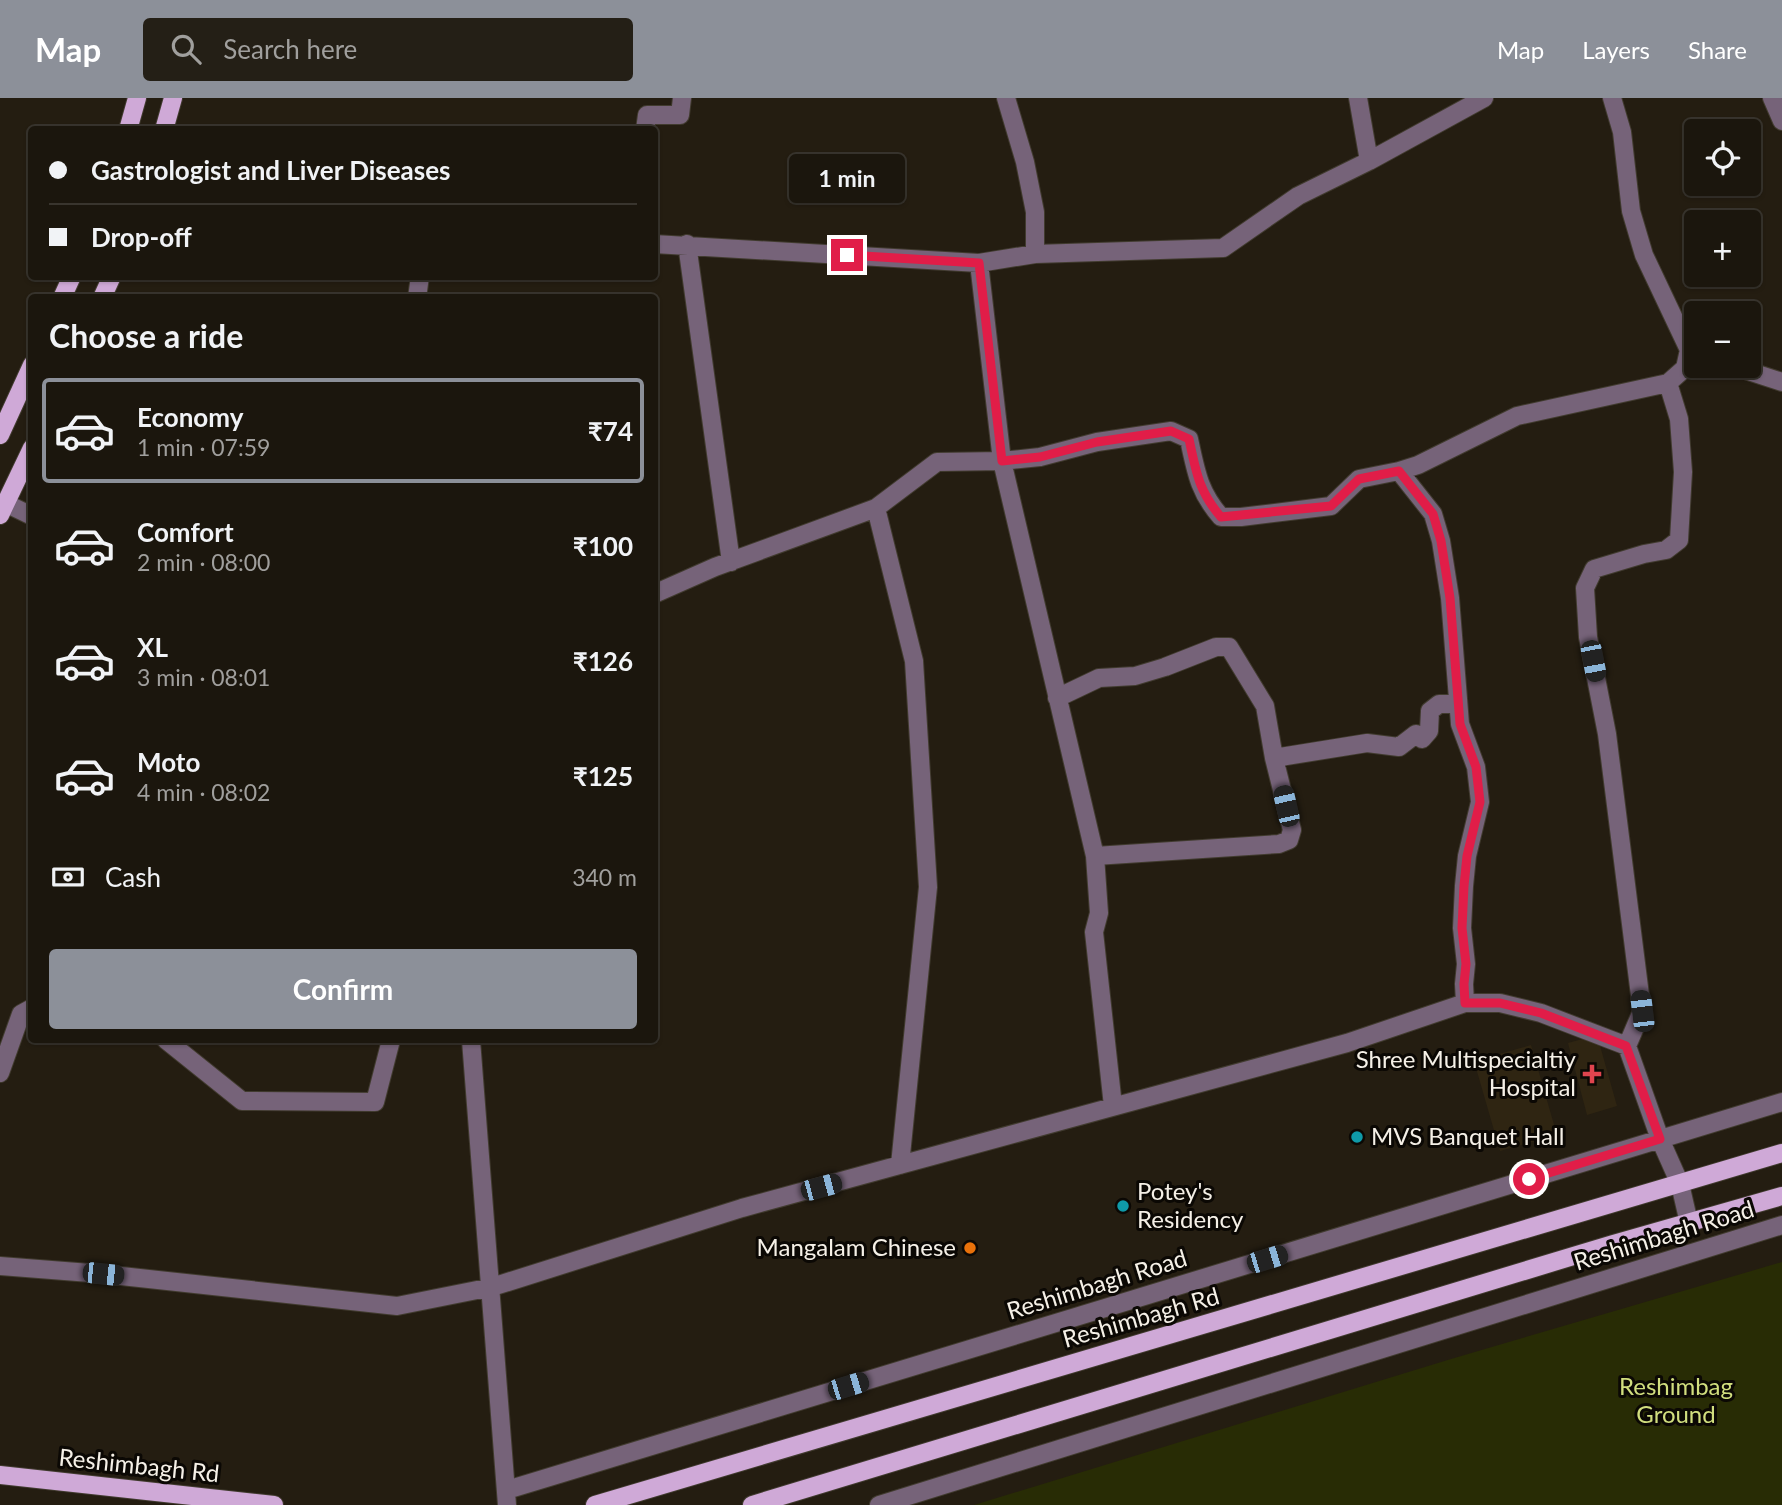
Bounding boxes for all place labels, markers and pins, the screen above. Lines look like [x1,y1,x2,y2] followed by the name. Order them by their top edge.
[1356,1044,1577,1101] place label: Shree Multispecialtiy Hospital
[1582,1064,1602,1084] marker: Shree Multispecialtiy Hospital
[1371,1121,1564,1150] place label: MVS Banquet Hall
[1349,1129,1365,1145] marker: MVS Banquet Hall
[1137,1176,1244,1233] place label: Potey's Residency
[1115,1198,1131,1214] marker: Potey's Residency
[757,1232,956,1261] place label: Mangalam Chinese
[962,1240,978,1256] marker: Mangalam Chinese

